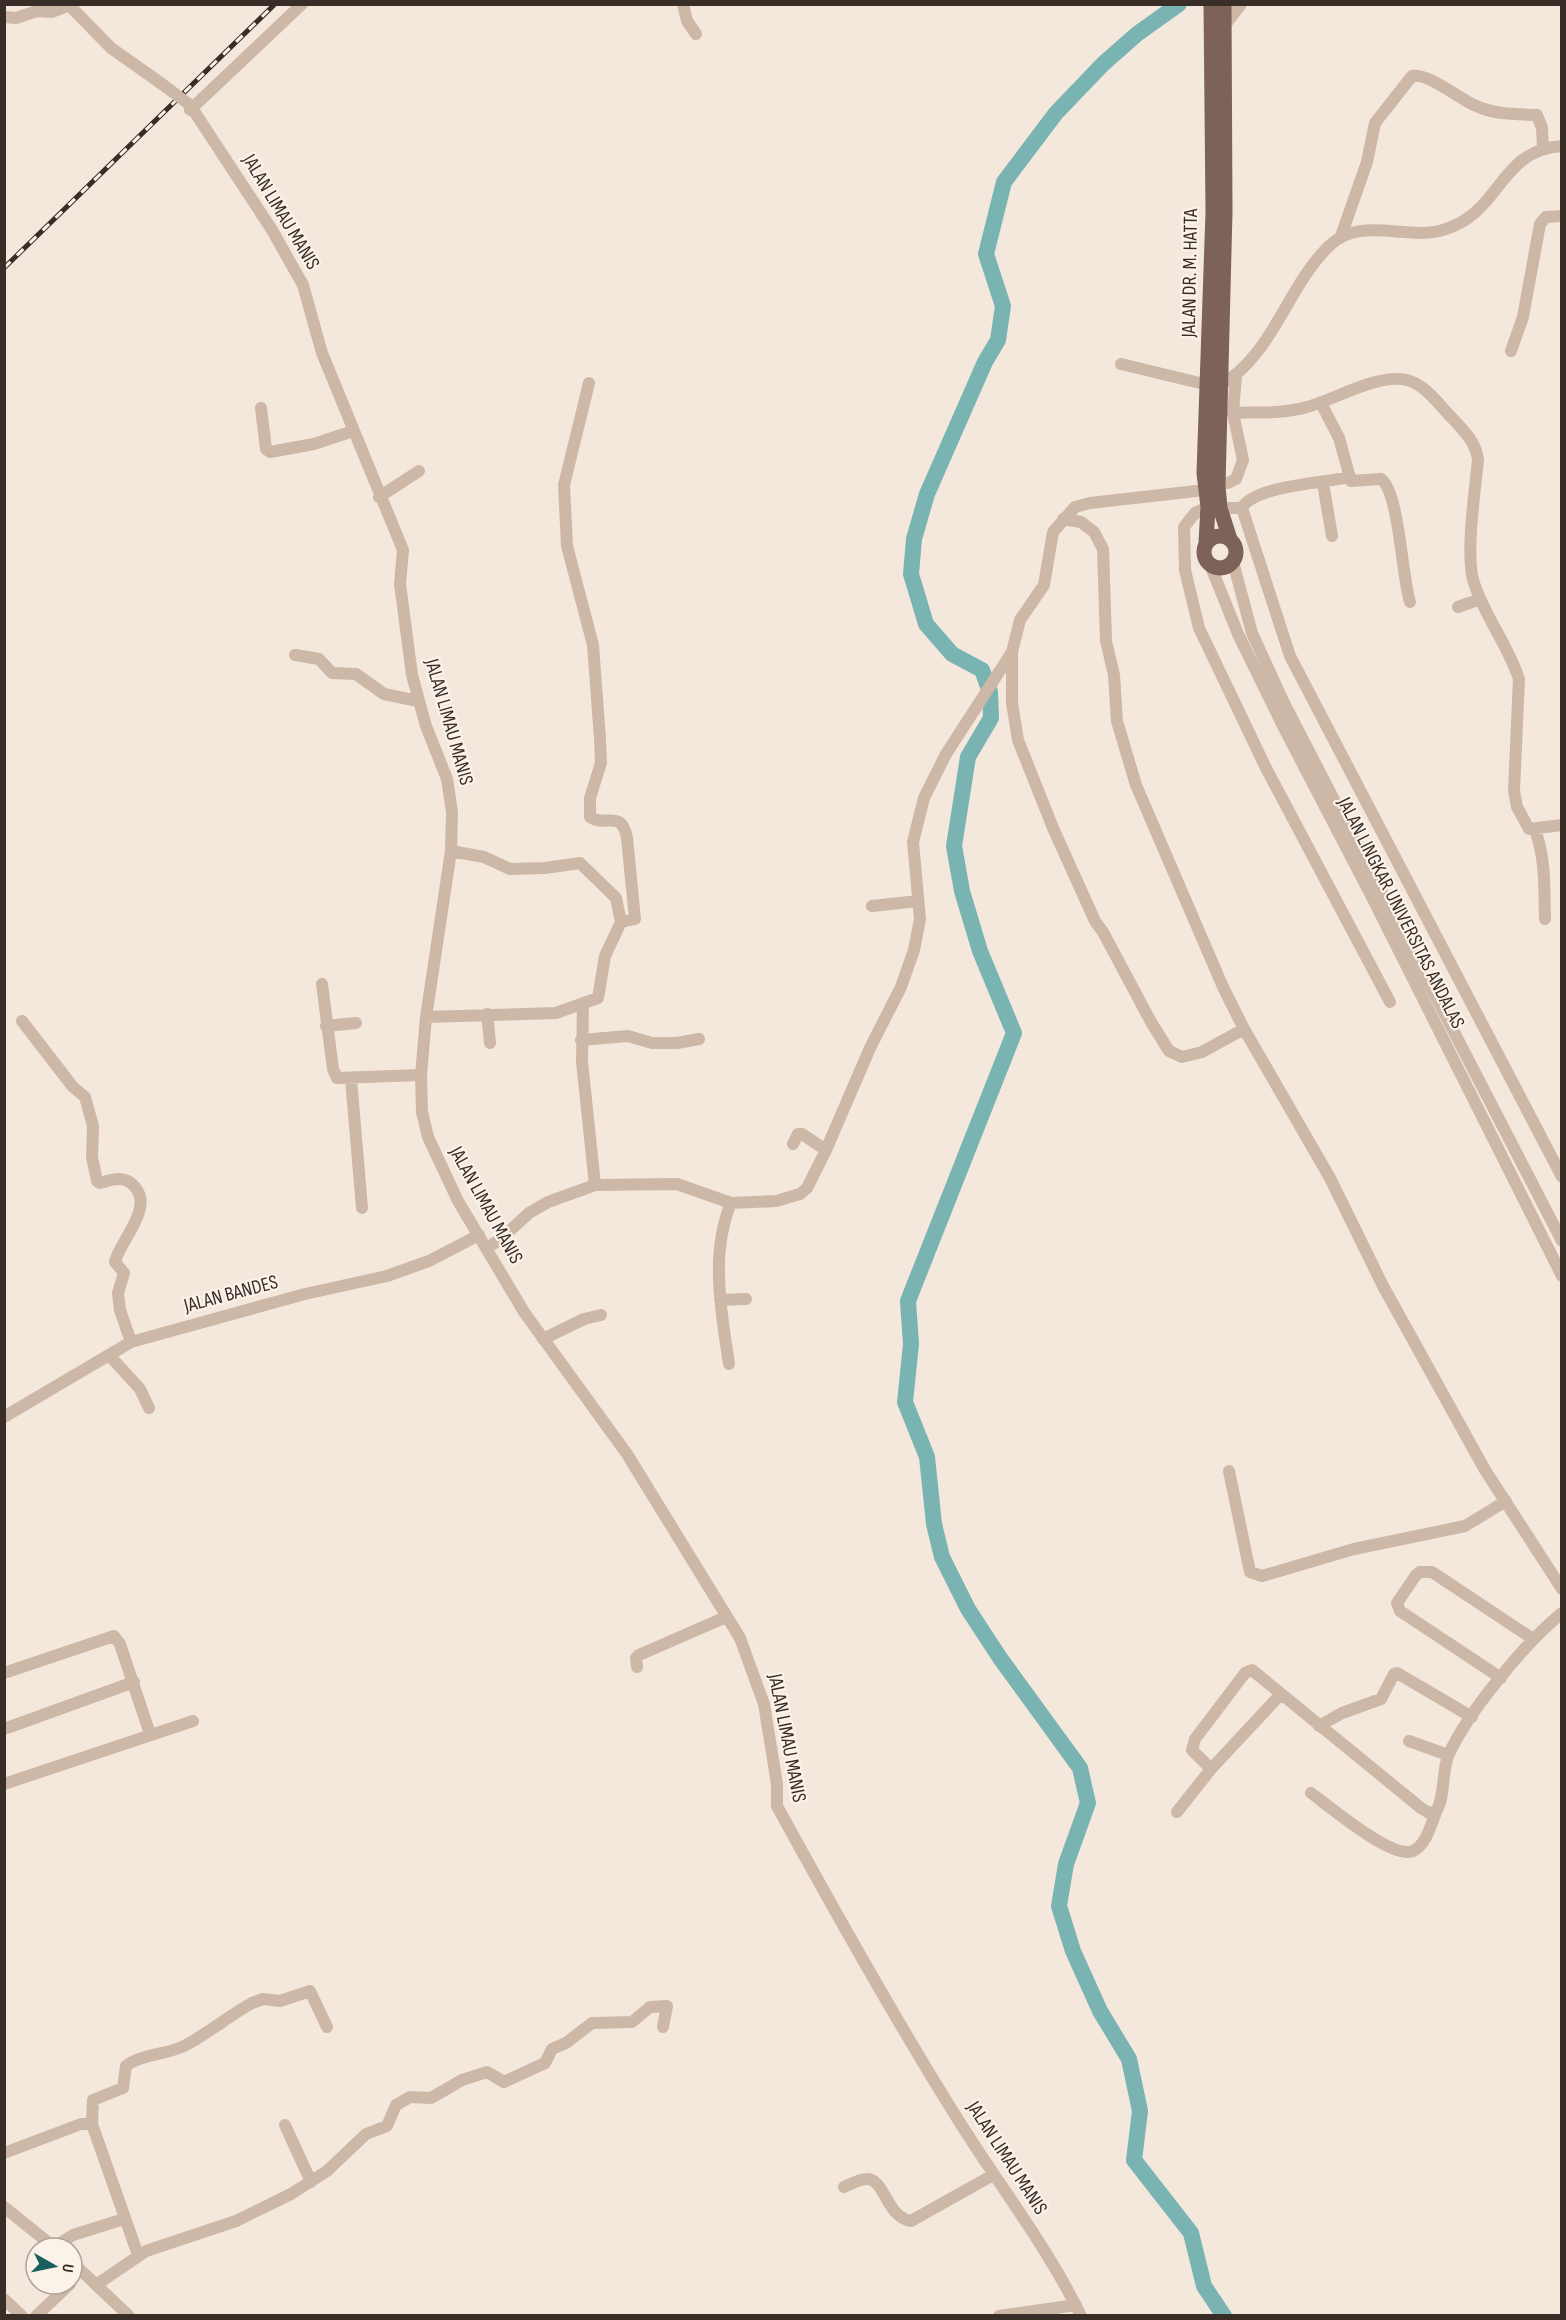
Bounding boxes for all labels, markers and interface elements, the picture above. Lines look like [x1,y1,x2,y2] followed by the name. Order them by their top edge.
[237,149,325,274] street label: JALAN LIMAU MANIS
[1177,208,1203,339] street label: JALAN DR. M. HATTA
[419,655,478,788] street label: JALAN LIMAU MANIS
[1332,792,1470,1033] street label: JALAN LINGKAR UNIVERSITAS ANDALAS
[443,1141,528,1268] street label: JALAN LIMAU MANIS
[180,1270,281,1318] street label: JALAN BANDES
[763,1671,811,1804] street label: JALAN LIMAU MANIS
[961,2096,1053,2219] street label: JALAN LIMAU MANIS
[24,2236,84,2296] north arrow
[57,2263,77,2274] text: U

